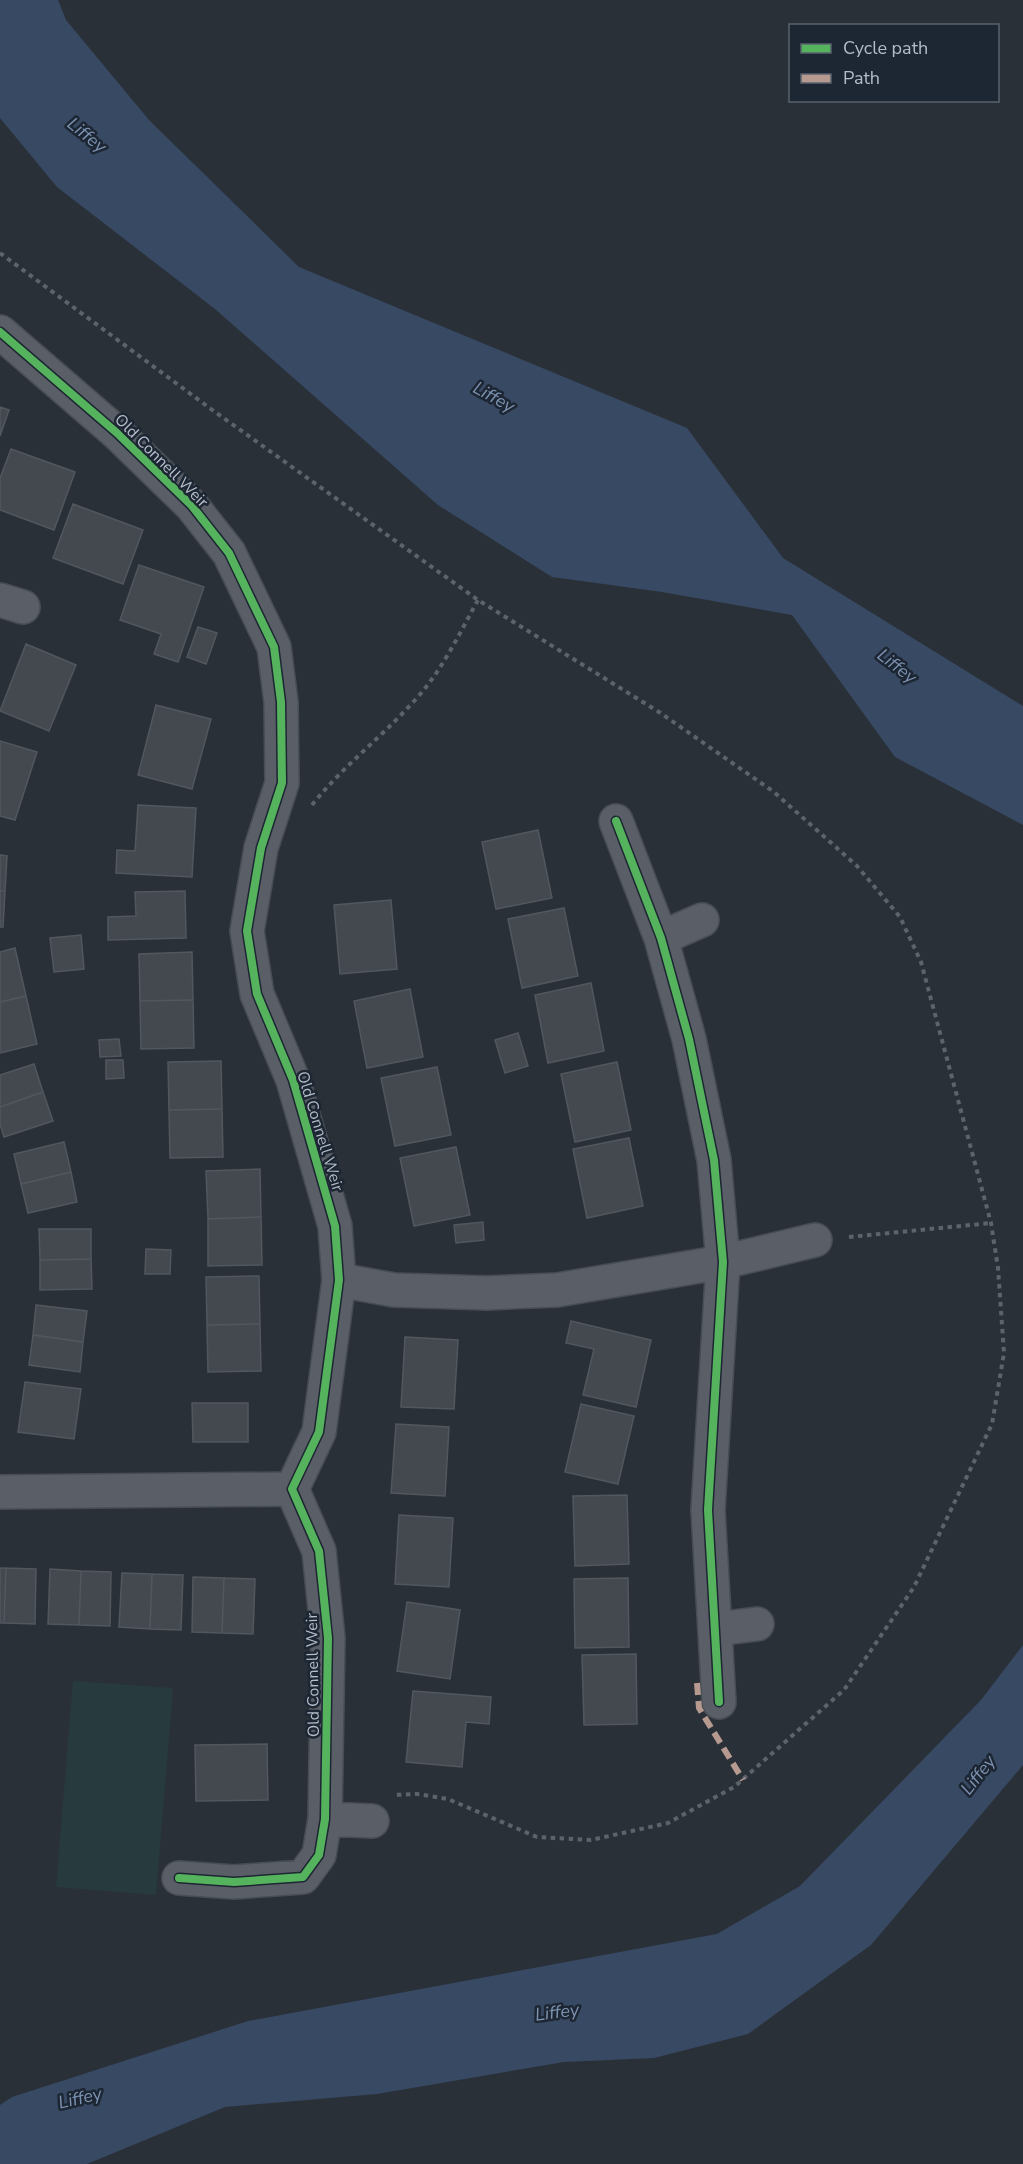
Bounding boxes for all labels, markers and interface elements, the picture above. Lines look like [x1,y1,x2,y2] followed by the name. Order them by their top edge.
[789,24,999,102] legend
[843,36,928,60] text: Cycle path
[843,66,880,90] text: Path
[62,112,112,159] water label: Liffey
[469,376,520,419] water label: Liffey
[110,409,213,513] street label: Old Connell Weir
[872,643,922,689] water label: Liffey
[291,1069,349,1194] street label: Old Connell Weir
[301,1612,325,1737] street label: Old Connell Weir
[955,1750,1001,1800] water label: Liffey
[534,1997,581,2027] water label: Liffey
[56,2081,105,2115] water label: Liffey

